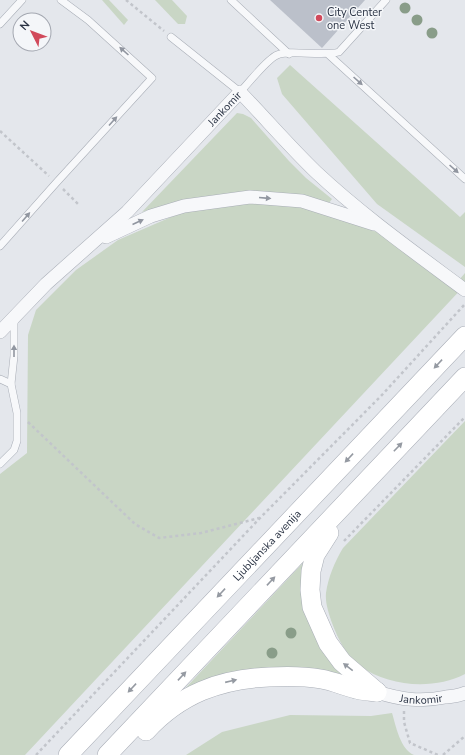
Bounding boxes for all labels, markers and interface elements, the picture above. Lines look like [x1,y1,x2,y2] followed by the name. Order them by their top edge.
[327,5,382,33] place label: City Center one West
[12,12,52,52] north arrow
[314,13,324,23] marker: City Center one West
[17,18,33,34] text: N
[118,47,129,56] one-way arrow
[353,76,362,85] one-way arrow
[204,88,245,130] street label: Jankomir
[108,116,117,125] one-way arrow
[448,164,459,173] one-way arrow
[259,195,271,202] one-way arrow
[21,212,30,222] one-way arrow
[132,219,144,225] one-way arrow
[11,344,17,357] one-way arrow
[433,359,443,369] one-way arrow
[393,442,403,452] one-way arrow
[344,453,354,463] one-way arrow
[229,506,304,584] street label: Ljubljanska avenija
[266,576,276,586] one-way arrow
[217,589,226,598] one-way arrow
[342,662,353,671] one-way arrow
[177,671,187,681] one-way arrow
[224,678,237,684] one-way arrow
[127,683,136,693] one-way arrow
[398,690,444,707] street label: Jankomir

